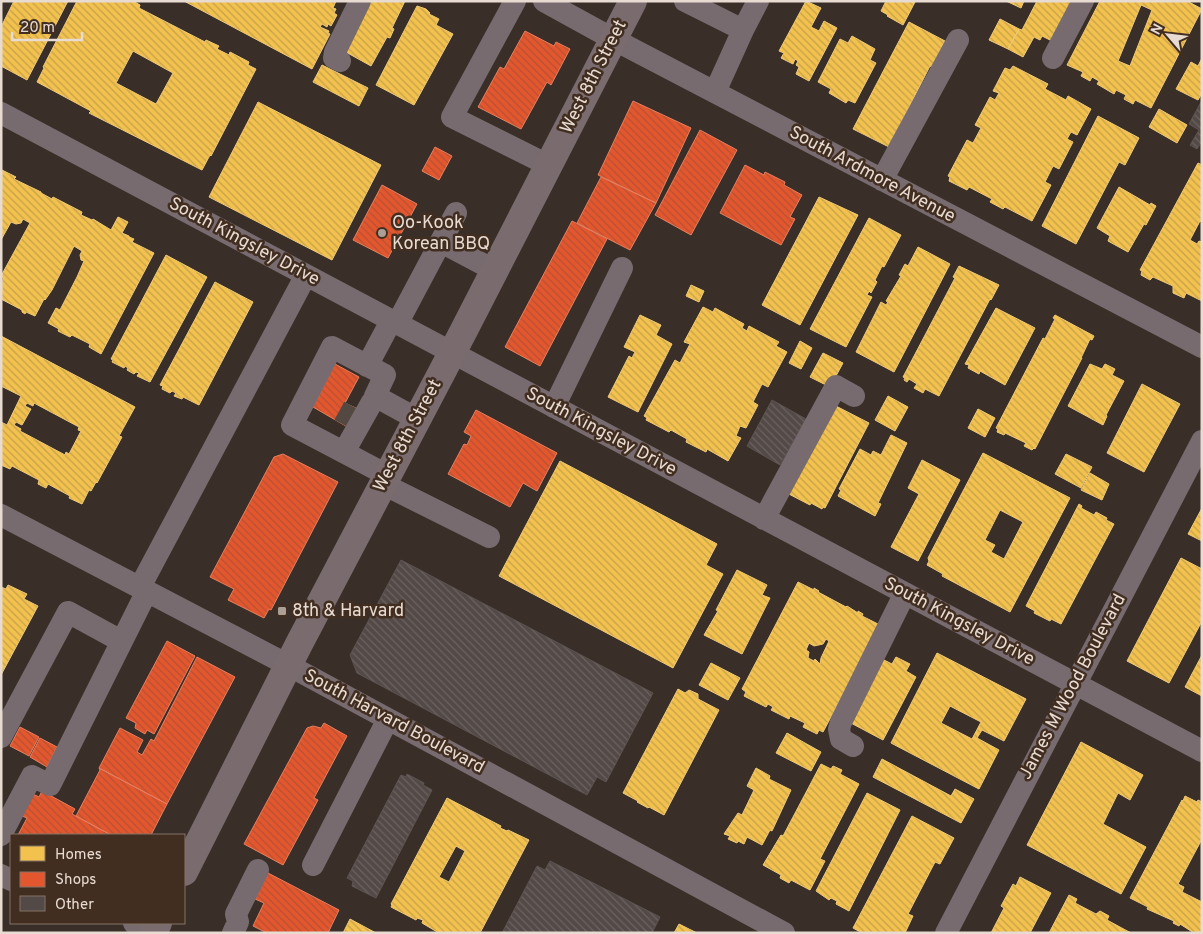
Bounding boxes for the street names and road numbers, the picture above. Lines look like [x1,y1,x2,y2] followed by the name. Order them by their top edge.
[555,16,633,138] street label: West 8th Street
[785,121,959,229] street label: South Ardmore Avenue
[165,193,323,291] street label: South Kingsley Drive
[369,376,447,496] street label: West 8th Street
[522,383,680,481] street label: South Kingsley Drive
[880,573,1038,671] street label: South Kingsley Drive
[1014,590,1132,784] street label: James M Wood Boulevard
[300,665,488,779] street label: South Harvard Boulevard

